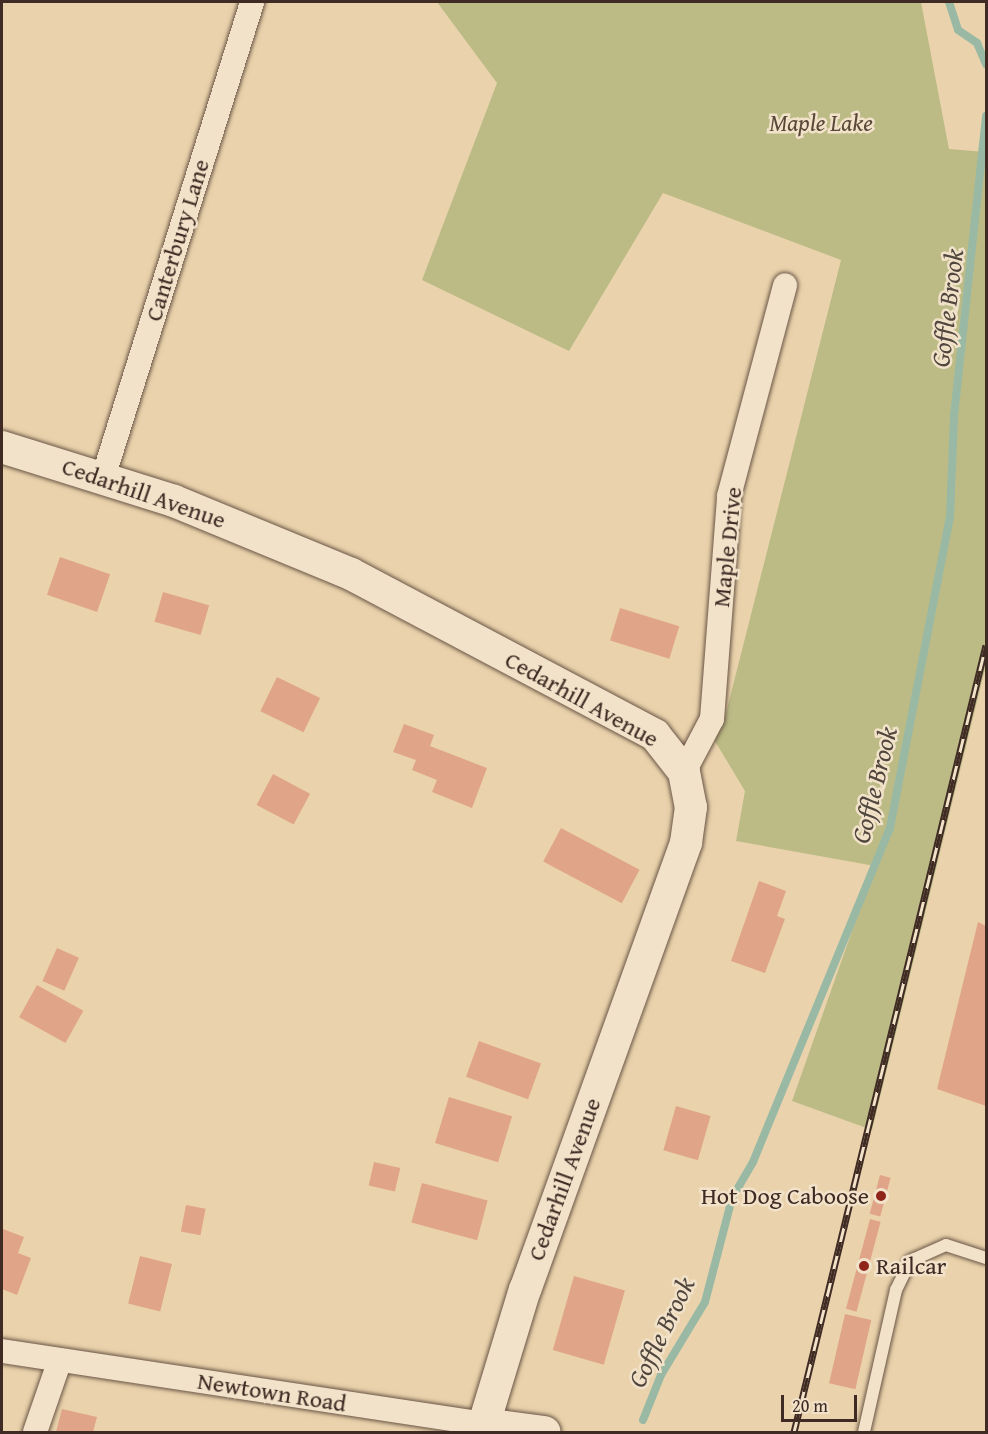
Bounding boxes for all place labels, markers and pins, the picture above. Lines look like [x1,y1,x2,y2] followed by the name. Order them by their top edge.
[701,1182,869,1210] place label: Hot Dog Caboose
[874,1189,888,1203] marker: Hot Dog Caboose
[876,1252,947,1280] place label: Railcar
[857,1259,871,1273] marker: Railcar

